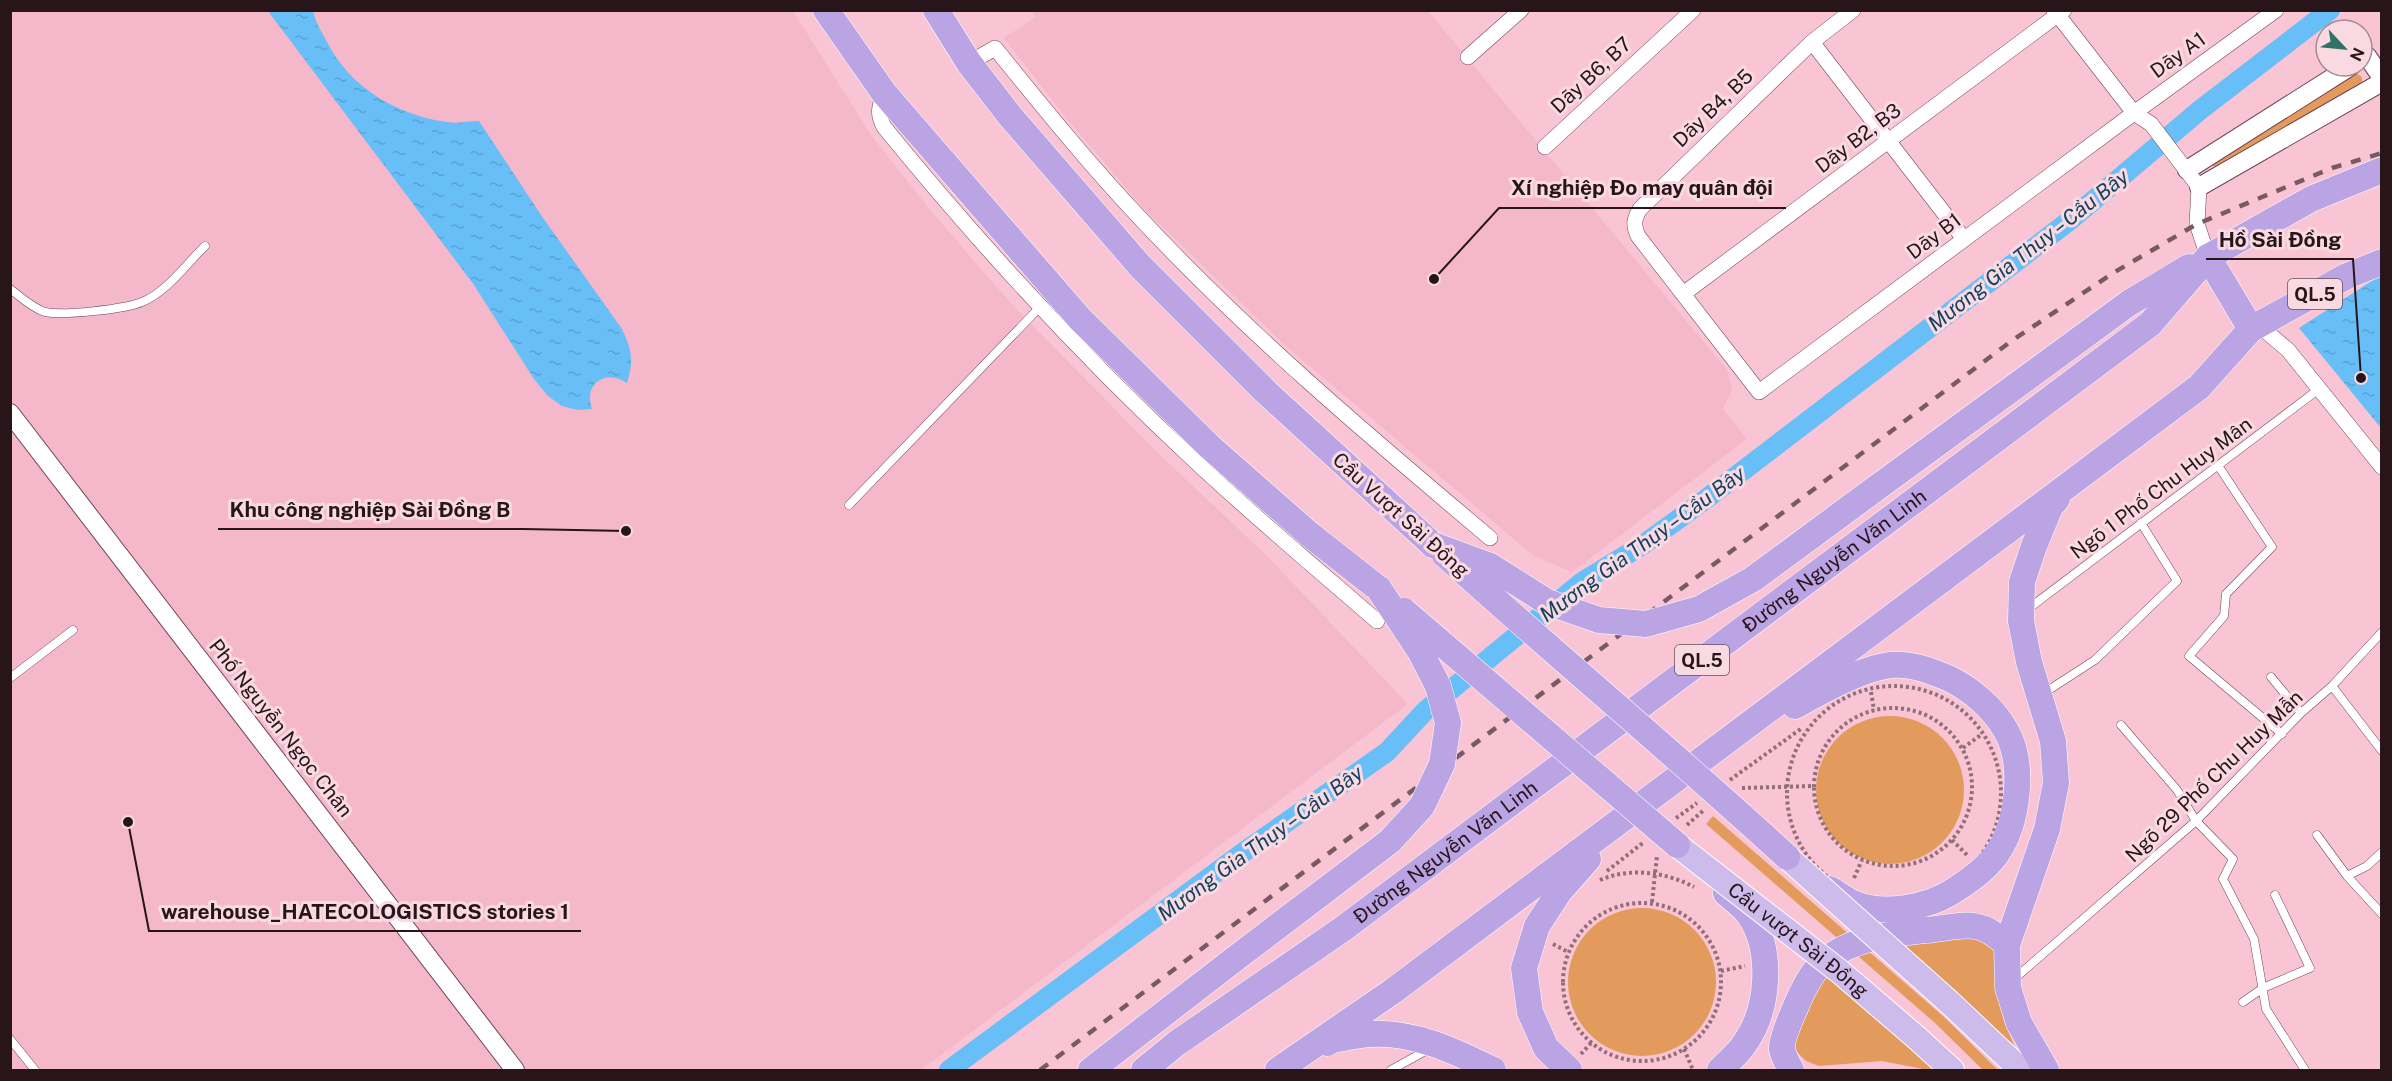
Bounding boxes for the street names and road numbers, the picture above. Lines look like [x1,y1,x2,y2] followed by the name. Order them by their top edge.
[2146,27,2210,83] street label: Dãy A1
[1546,32,1636,118] street label: Dãy B6, B7
[1668,64,1758,152] street label: Dãy B4, B5
[1810,98,1906,178] street label: Dãy B2, B3
[1902,208,1966,264] street label: Dãy B1
[2288,279,2342,309] road number: QL.5
[2066,412,2256,564] street label: Ngõ 1 Phố Chu Huy Mân
[1328,447,1474,583] street label: Cầu Vượt Sài Đồng
[1737,484,1931,637] street label: Đường Nguyễn Văn Linh
[204,634,358,822] street label: Phố Nguyễn Ngọc Chân
[1675,645,1729,675] road number: QL.5
[2120,685,2308,867] street label: Ngõ 29 Phố Chu Huy Mẫn
[1348,775,1542,929] street label: Đường Nguyễn Văn Linh
[1723,877,1873,1003] street label: Cầu vượt Sài Đồng

